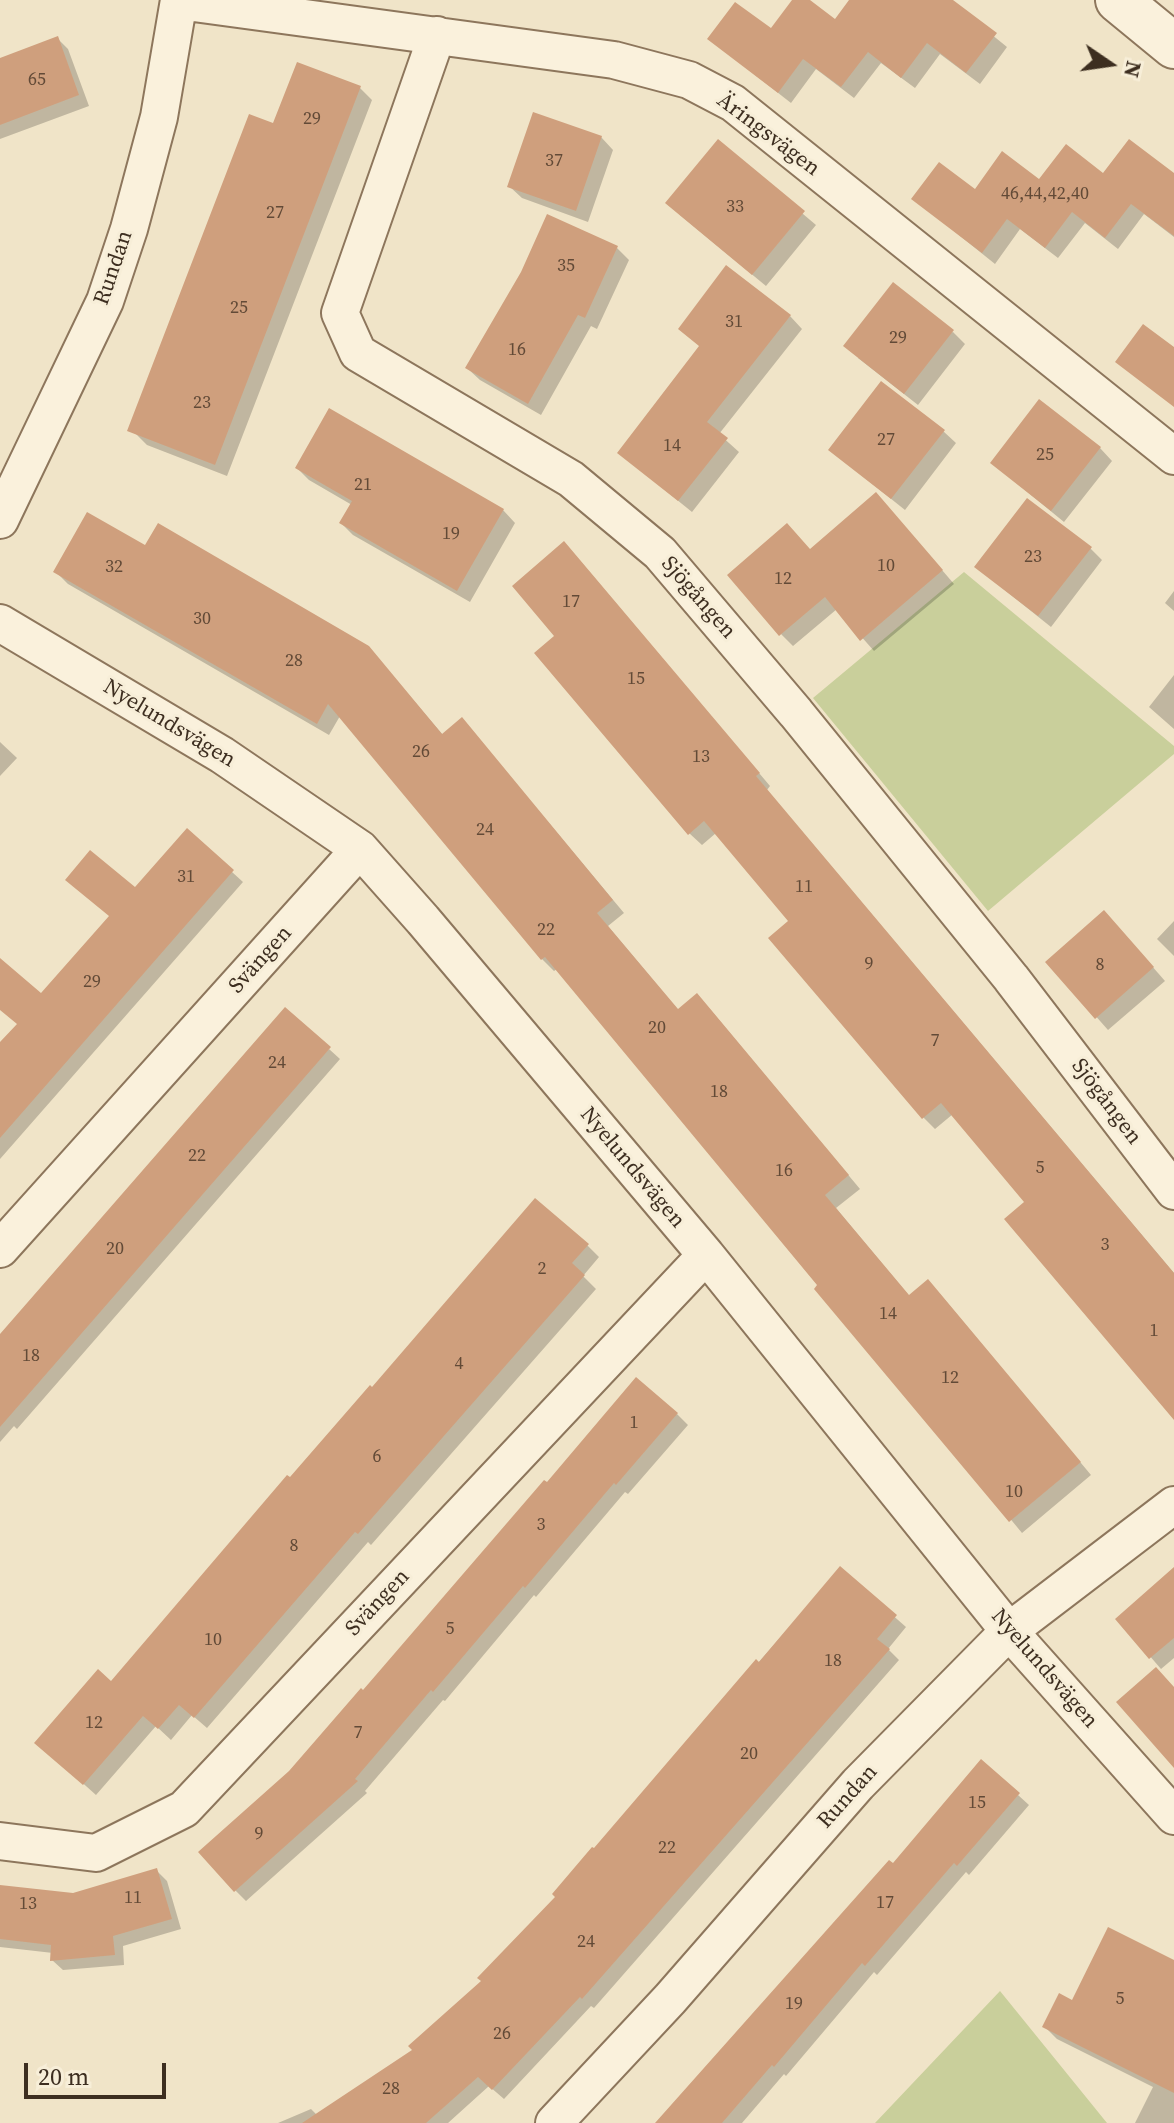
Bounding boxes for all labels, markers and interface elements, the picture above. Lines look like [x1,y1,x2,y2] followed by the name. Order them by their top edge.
[1070,24,1150,104] north arrow
[1117,58,1150,81] text: N
[28,69,46,91] house number: 65
[711,88,825,182] street label: Äringsvägen
[303,108,321,130] house number: 29
[545,150,563,172] house number: 37
[1001,183,1089,205] house number: 46,44,42,40
[726,196,744,218] house number: 33
[266,202,284,224] house number: 27
[89,227,139,309] street label: Rundan
[557,255,575,277] house number: 35
[230,297,248,319] house number: 25
[725,311,743,333] house number: 31
[889,327,907,349] house number: 29
[508,339,526,361] house number: 16
[193,392,211,414] house number: 23
[877,429,895,451] house number: 27
[663,435,681,457] house number: 14
[1036,444,1054,466] house number: 25
[354,474,372,496] house number: 21
[442,523,460,545] house number: 19
[1024,546,1042,568] house number: 23
[655,551,741,645] street label: Sjögången
[877,555,895,577] house number: 10
[105,556,123,578] house number: 32
[774,568,792,590] house number: 12
[562,591,580,613] house number: 17
[193,608,211,630] house number: 30
[285,650,303,672] house number: 28
[627,668,645,690] house number: 15
[98,674,240,774] street label: Nyelundsvägen
[412,741,430,763] house number: 26
[692,746,710,768] house number: 13
[476,819,494,841] house number: 24
[177,866,195,888] house number: 31
[795,876,813,898] house number: 11
[537,919,555,941] house number: 22
[224,921,298,999] street label: Svängen
[865,953,873,975] house number: 9
[1096,954,1104,976] house number: 8
[83,971,101,993] house number: 29
[648,1017,666,1039] house number: 20
[931,1030,939,1052] house number: 7
[268,1052,286,1074] house number: 24
[1065,1054,1147,1150] street label: Sjögången
[710,1081,728,1103] house number: 18
[574,1102,690,1234] street label: Nyelundsvägen
[188,1145,206,1167] house number: 22
[1036,1157,1044,1179] house number: 5
[775,1160,793,1182] house number: 16
[1101,1234,1109,1256] house number: 3
[106,1238,124,1260] house number: 20
[538,1258,546,1280] house number: 2
[879,1303,897,1325] house number: 14
[1150,1320,1158,1342] house number: 1
[22,1345,40,1367] house number: 18
[455,1353,463,1375] house number: 4
[941,1367,959,1389] house number: 12
[630,1412,638,1434] house number: 1
[373,1446,381,1468] house number: 6
[1005,1481,1023,1503] house number: 10
[537,1514,545,1536] house number: 3
[290,1535,298,1557] house number: 8
[340,1564,416,1642] street label: Svängen
[985,1604,1103,1734] street label: Nyelundsvägen
[446,1618,454,1640] house number: 5
[204,1629,222,1651] house number: 10
[824,1650,842,1672] house number: 18
[85,1712,103,1734] house number: 12
[354,1722,362,1744] house number: 7
[740,1743,758,1765] house number: 20
[812,1760,884,1834] street label: Rundan
[968,1792,986,1814] house number: 15
[255,1823,263,1845] house number: 9
[658,1837,676,1859] house number: 22
[124,1887,142,1909] house number: 11
[876,1892,894,1914] house number: 17
[19,1893,37,1915] house number: 13
[577,1931,595,1953] house number: 24
[1116,1988,1124,2010] house number: 5
[785,1993,803,2015] house number: 19
[493,2023,511,2045] house number: 26
[28,2047,170,2097] scale bar
[38,2060,89,2093] text: 20 m
[382,2078,400,2100] house number: 28

